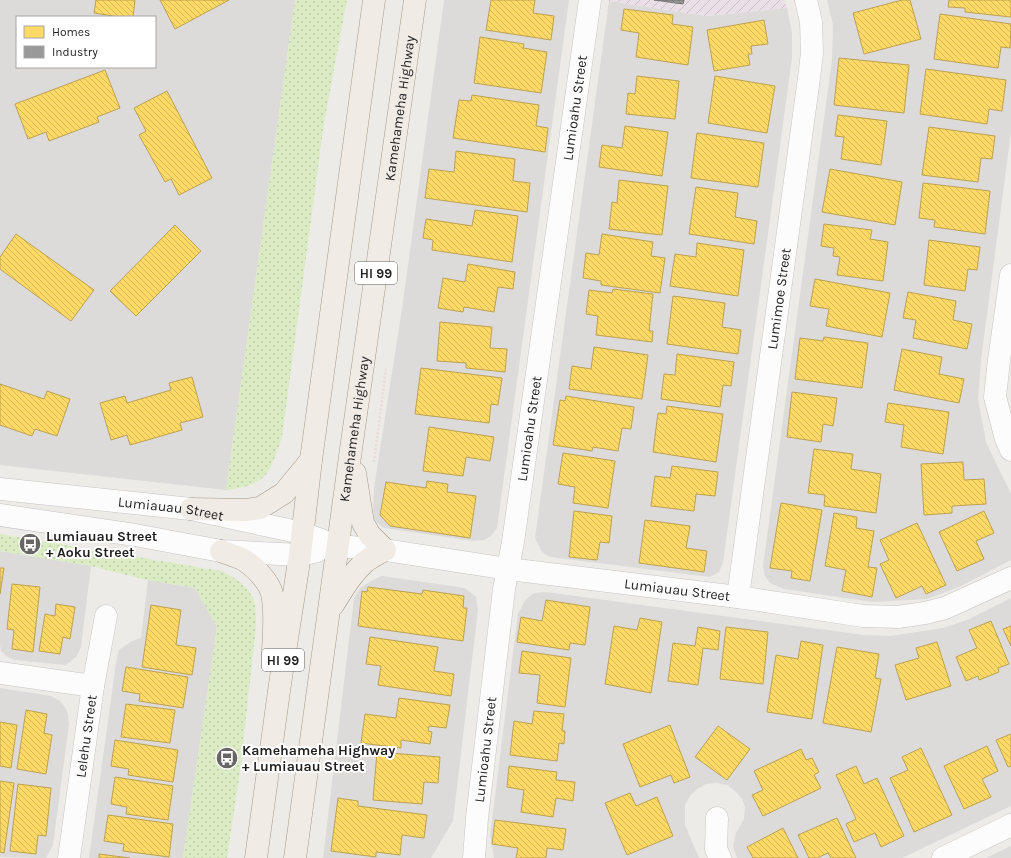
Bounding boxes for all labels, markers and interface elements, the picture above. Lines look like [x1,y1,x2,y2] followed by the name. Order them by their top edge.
[16,16,156,68] legend
[52,25,90,39] text: Homes
[381,34,419,182] street label: Kamehameha Highway
[52,45,98,59] text: Industry
[559,54,591,162] street label: Lumioahu Street
[764,247,795,351] street label: Lumimoe Street
[355,262,397,284] road number: HI 99
[336,355,373,503] street label: Kamehameha Highway
[514,375,545,483] street label: Lumioahu Street
[117,493,225,525] street label: Lumiauau Street
[46,528,158,561] place label: Lumiauau Street + Aoku Street
[17,531,43,557] bus stop icon: Lumiauau Street + Aoku Street
[623,575,731,605] street label: Lumiauau Street
[262,649,304,671] road number: HI 99
[72,694,101,779] street label: Lelehu Street
[471,696,500,803] street label: Lumioahu Street
[242,742,395,775] place label: Kamehameha Highway + Lumiauau Street
[214,745,240,771] bus stop icon: Kamehameha Highway + Lumiauau Street

